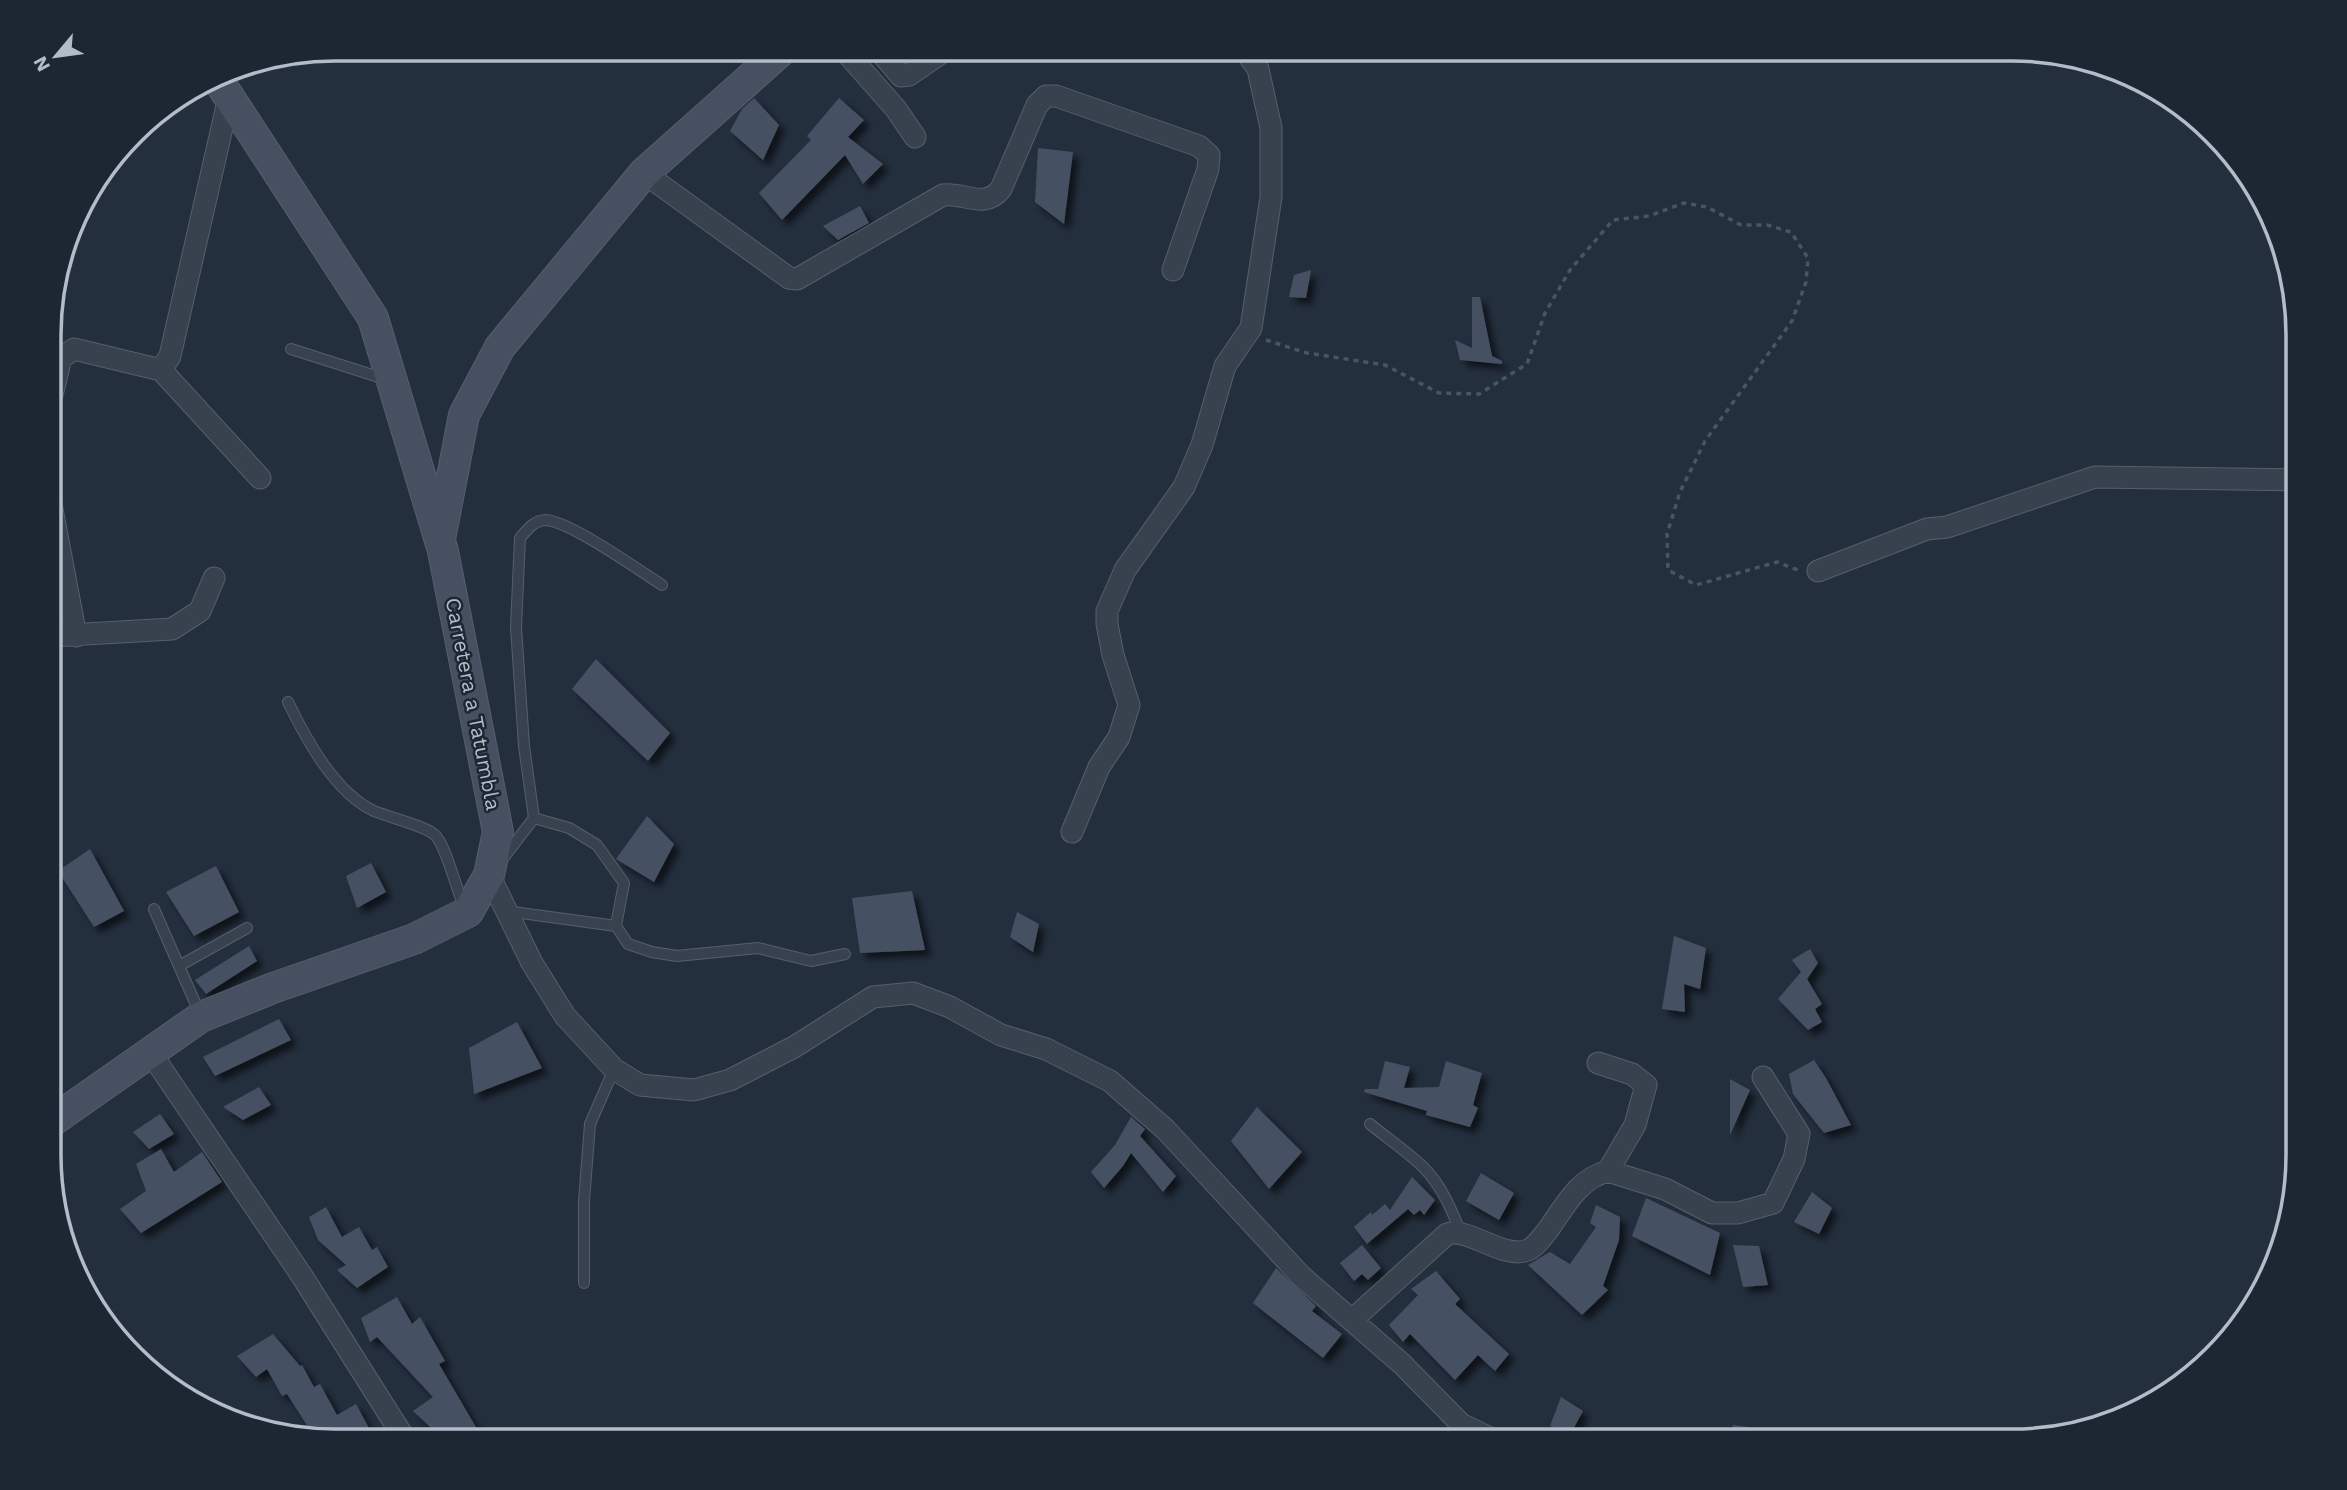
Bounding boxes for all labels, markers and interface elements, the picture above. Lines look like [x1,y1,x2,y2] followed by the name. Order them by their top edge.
[21,21,91,91] north arrow
[28,52,55,76] text: N
[441,596,506,812] street label: Carretera a Tatumbla

